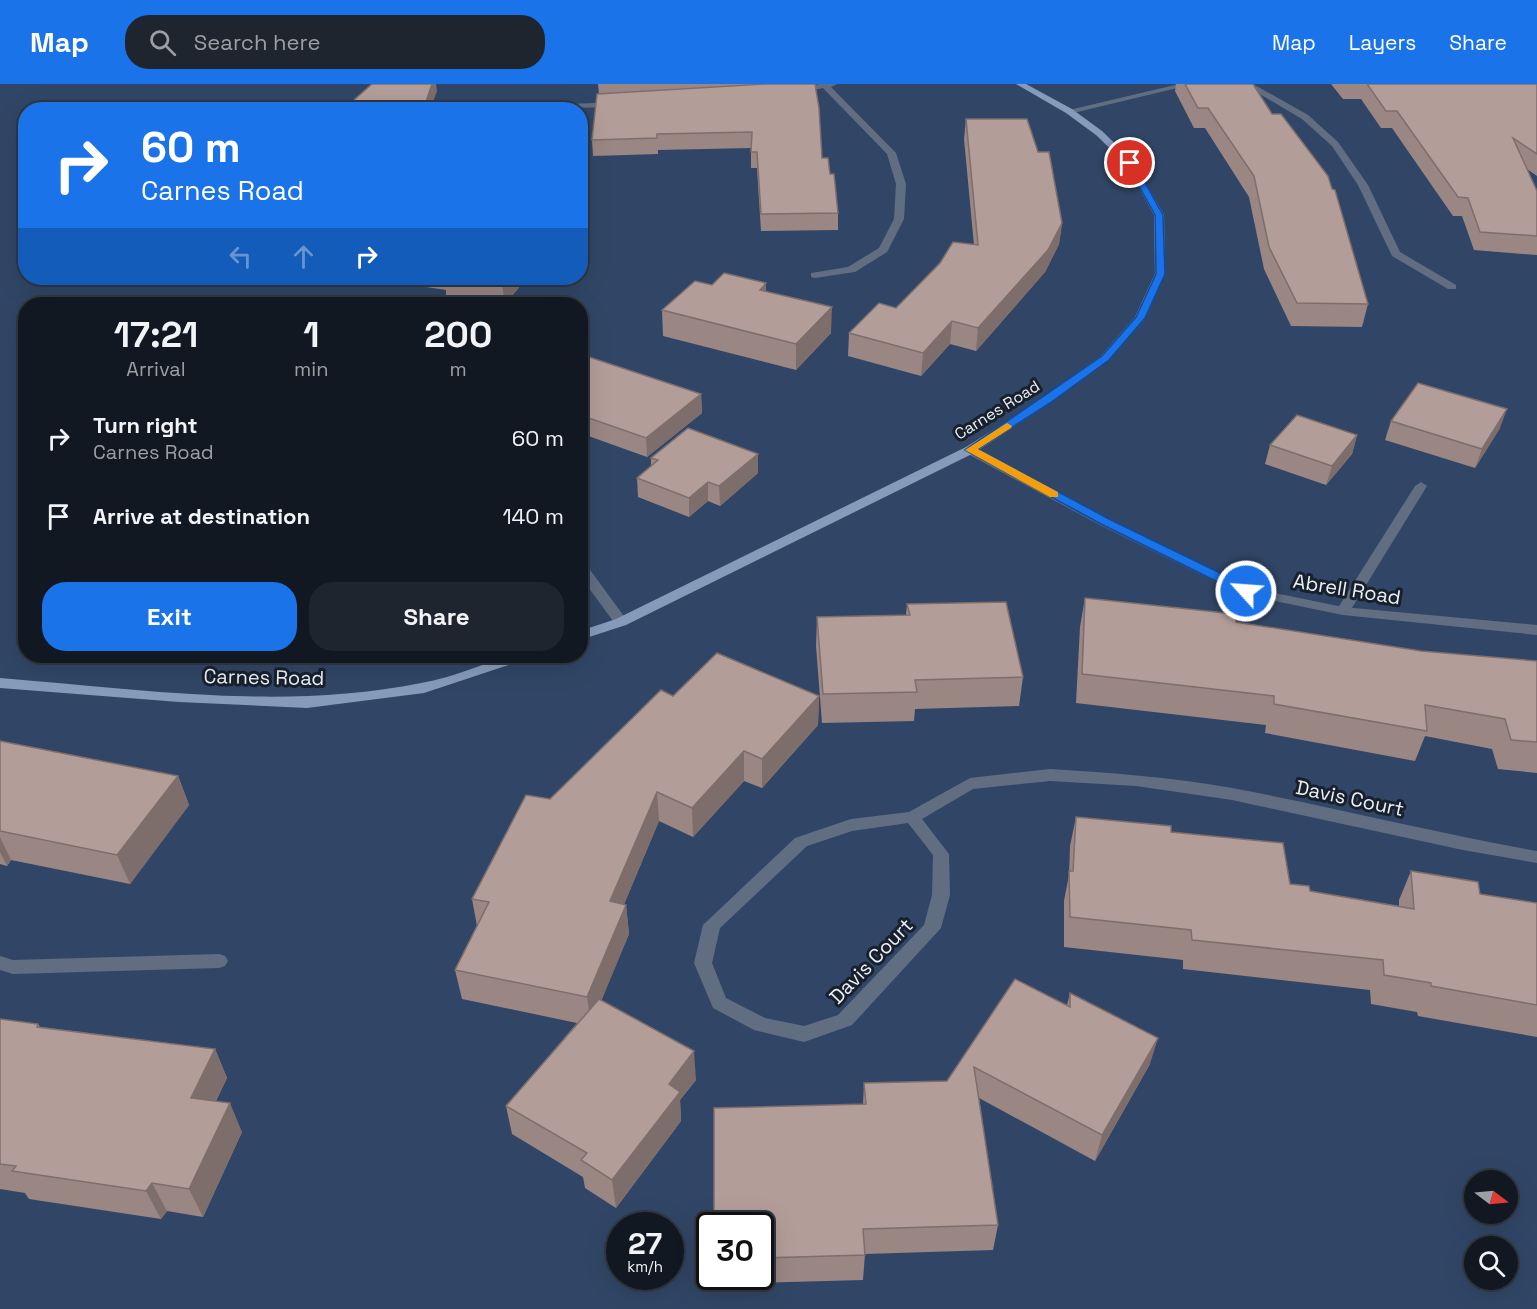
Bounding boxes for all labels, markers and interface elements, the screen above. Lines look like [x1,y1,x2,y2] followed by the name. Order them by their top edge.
[125,15,545,69] search box
[30,24,89,60] text: Map
[146,26,179,59] icon: search
[194,28,321,56] text: Search here
[1272,29,1316,56] text: Map
[1349,29,1416,56] text: Layers
[1449,29,1507,56] text: Share
[141,121,241,174] text: 60 m
[42,126,120,204] icon: right
[1104,137,1155,188] pin
[1113,146,1146,179] icon: arrive
[141,173,304,208] text: Carnes Road
[224,240,257,273] icon: left
[287,240,320,273] icon: ahead
[350,240,383,273] icon: right
[114,312,198,358] text: 17:21
[303,312,319,358] text: 1
[424,312,492,358] text: 200
[126,356,186,382] text: Arrival
[294,356,328,382] text: min
[450,356,467,382] text: m
[950,375,1044,445] street label: Carnes Road
[93,411,198,439] text: Turn right
[42,422,75,455] icon: right
[512,424,564,452] text: 60 m
[93,439,214,465] text: Carnes Road
[42,500,75,533] icon: arrive
[93,502,310,530] text: Arrive at destination
[502,502,564,530] text: 140 m
[1214,559,1278,623] position arrow
[1291,568,1403,610] street label: Abrell Road
[42,582,297,651] button: Exit
[309,582,564,651] button: Share
[203,663,325,691] street label: Carnes Road
[1294,774,1406,822] street label: Davis Court
[824,912,918,1010] street label: Davis Court
[1464,1170,1518,1224] north arrow
[1464,1170,1518,1290] map controls
[696,1212,774,1290] speed limit sign: 30
[628,1224,662,1263] text: 27
[1464,1236,1518,1290] button: search
[627,1257,663,1276] text: km/h

